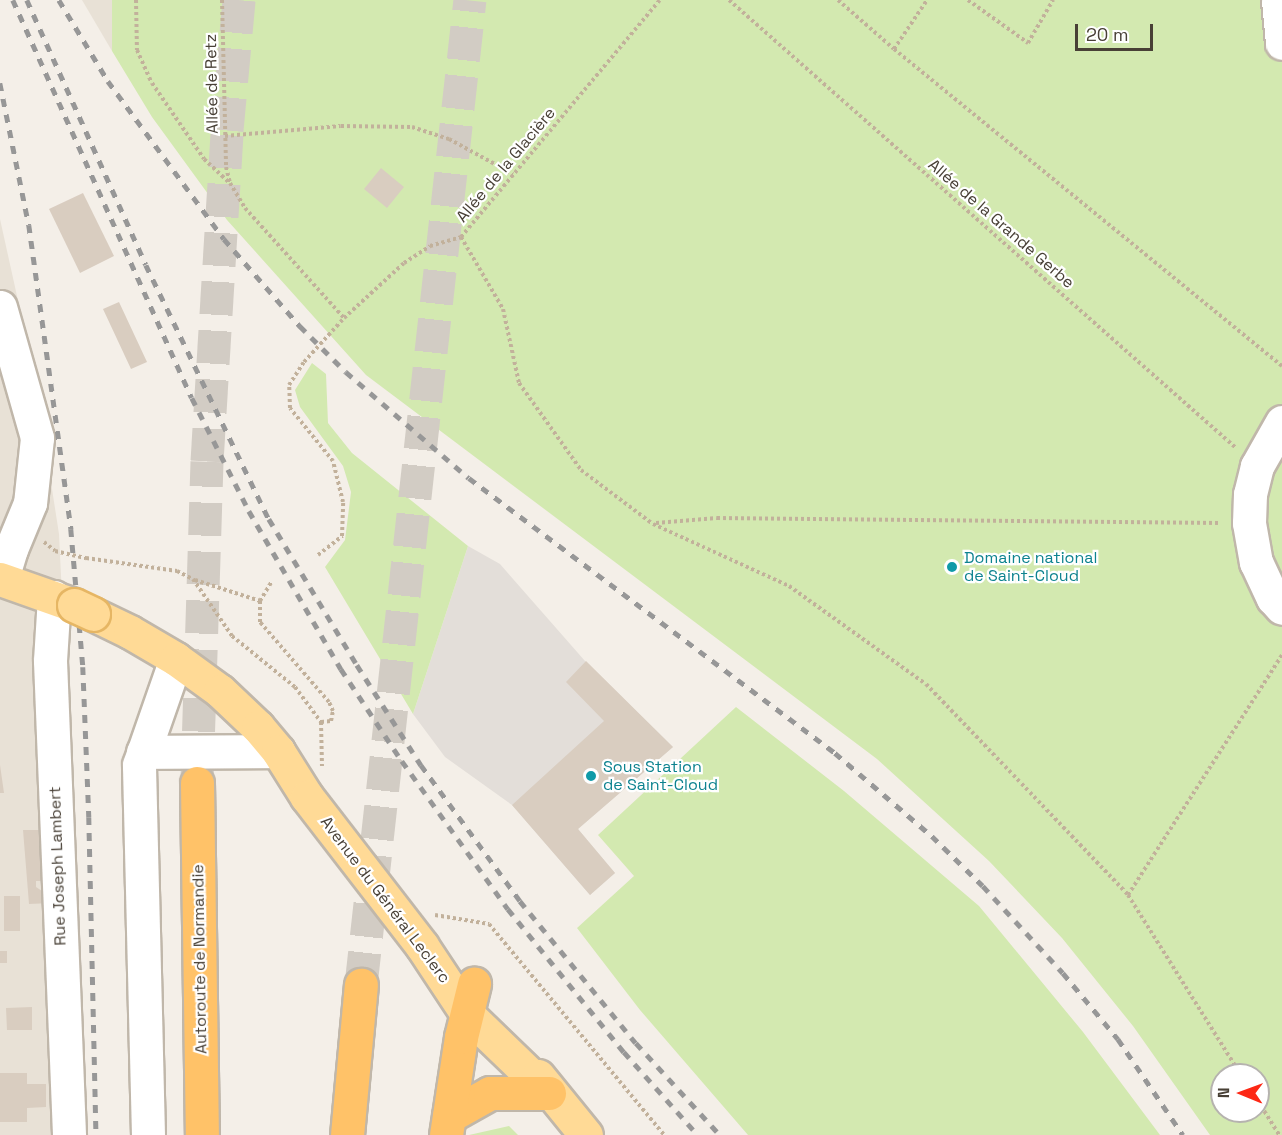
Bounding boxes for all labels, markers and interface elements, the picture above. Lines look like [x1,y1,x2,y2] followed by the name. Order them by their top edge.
[1078,12,1156,50] scale bar
[1086,23,1129,46] text: 20 m
[202,34,222,134] street label: Allée de Retz
[452,104,560,226] street label: Allée de la Glacière
[924,155,1078,293] street label: Allée de la Grande Gerbe
[964,548,1097,586] place label: Domaine national de Saint-Cloud
[945,560,959,574] marker: Domaine national de Saint-Cloud
[603,757,718,795] place label: Sous Station de Saint-Cloud
[584,769,598,783] marker: Sous Station de Saint-Cloud
[46,786,70,946] street label: Rue Joseph Lambert
[316,813,454,987] street label: Avenue du Général Leclerc
[189,864,211,1054] street label: Autoroute de Normandie
[1210,1063,1270,1123] north arrow
[1213,1087,1234,1098] text: N

